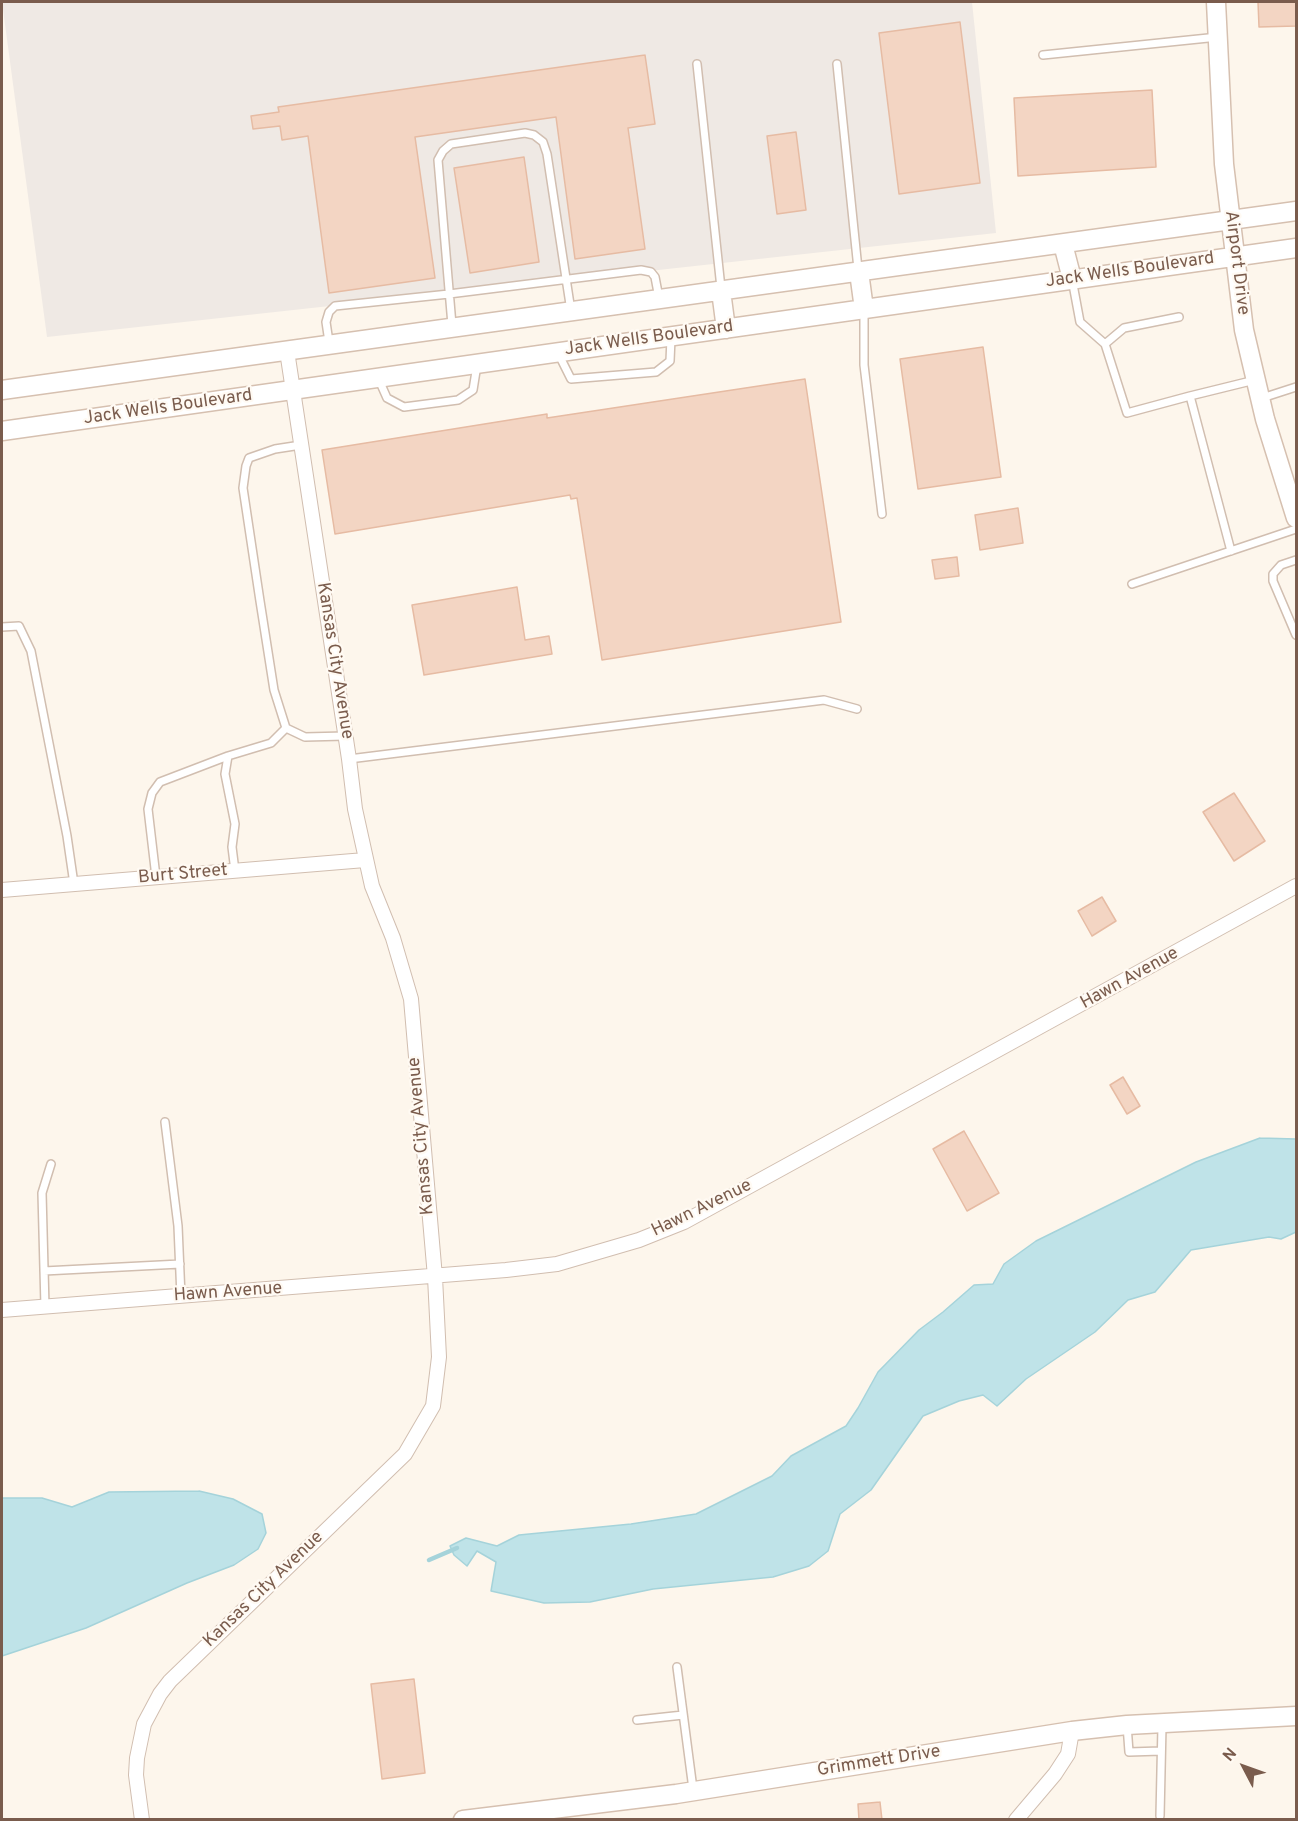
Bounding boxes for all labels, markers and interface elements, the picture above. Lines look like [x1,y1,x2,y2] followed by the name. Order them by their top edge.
[1219,210,1253,316] street label: Airport Drive
[1044,248,1216,294] street label: Jack Wells Boulevard
[563,316,735,362] street label: Jack Wells Boulevard
[82,385,254,431] street label: Jack Wells Boulevard
[311,581,357,741] street label: Kansas City Avenue
[137,860,229,890] street label: Burt Street
[1077,943,1183,1015] street label: Hawn Avenue
[404,1056,440,1216] street label: Kansas City Avenue
[648,1175,756,1243] street label: Hawn Avenue
[173,1278,283,1308] street label: Hawn Avenue
[200,1527,328,1653] street label: Kansas City Avenue
[1214,1737,1274,1797] north arrow
[816,1742,942,1782] street label: Grimmett Drive
[1219,1744,1242,1766] text: N

